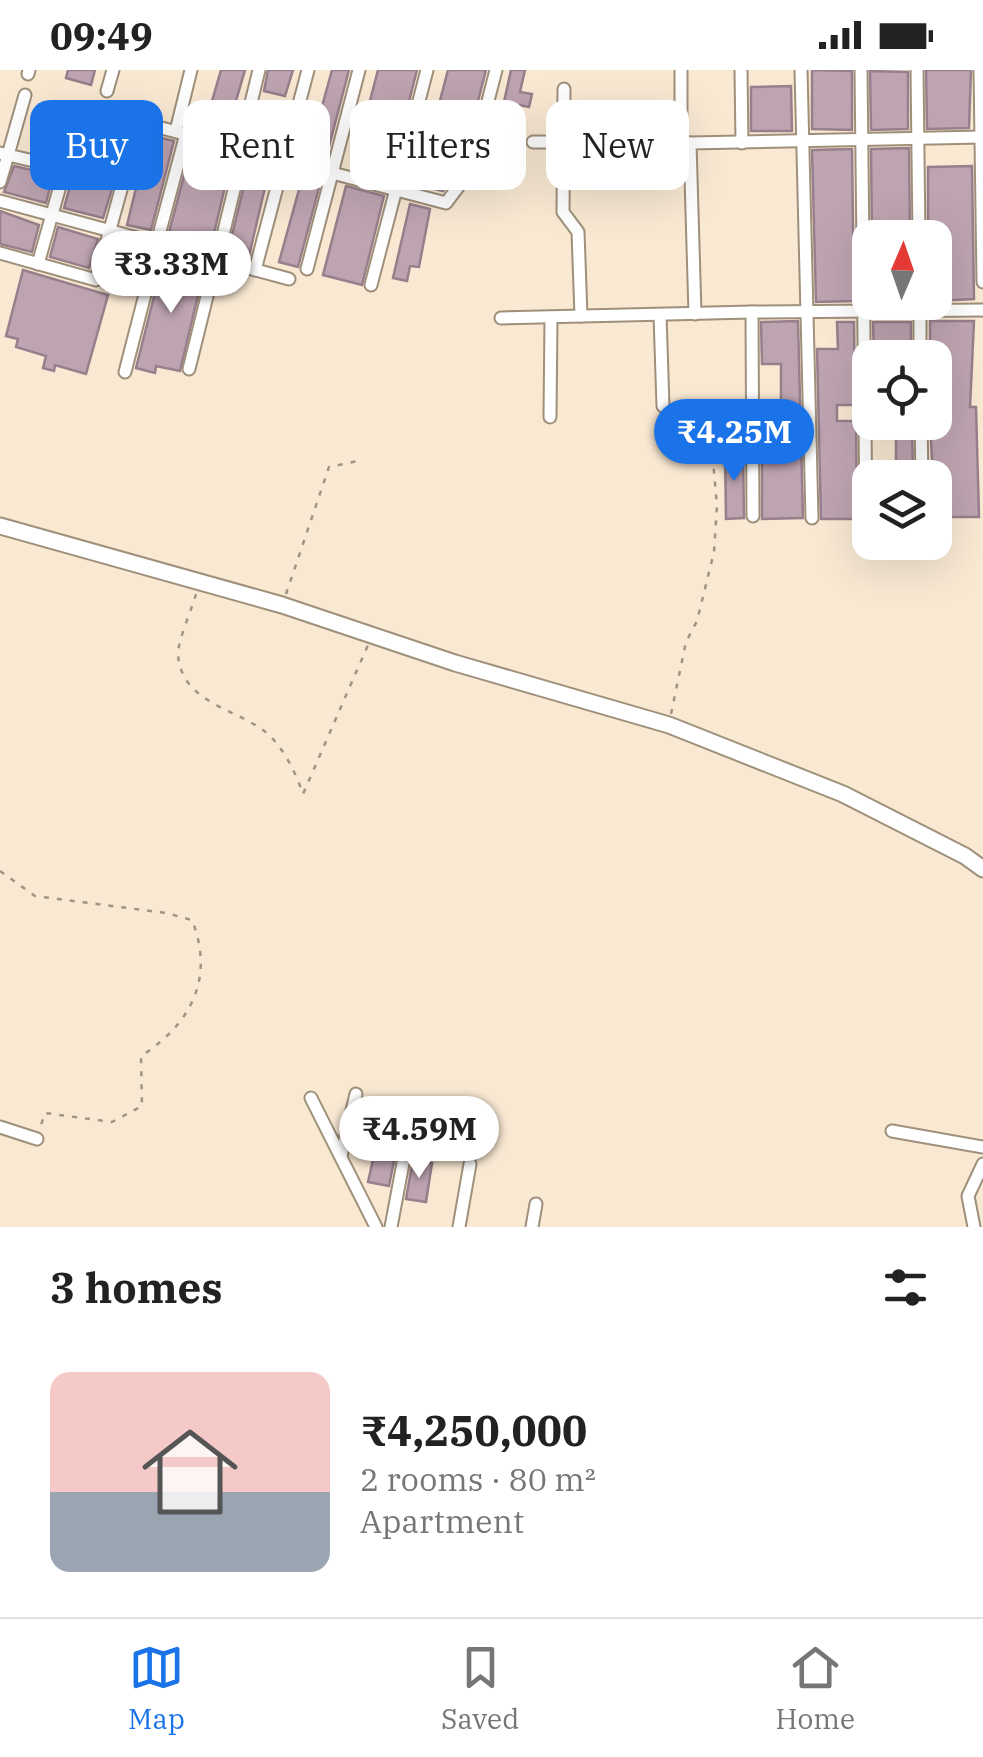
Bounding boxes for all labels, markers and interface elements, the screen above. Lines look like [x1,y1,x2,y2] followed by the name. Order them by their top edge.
[50,11,153,60] text: 09:49
[30,100,163,190] chip: Buy
[183,100,330,190] chip: Rent
[350,100,526,190] chip: Filters
[546,100,689,190] chip: New
[852,220,952,320] north arrow
[852,220,952,560] map controls
[90,231,252,316] pin: ₹3.33M
[113,242,229,284] text: ₹3.33M
[852,340,952,440] button: locate
[653,399,815,484] pin: ₹4.25M
[676,410,792,452] text: ₹4.25M
[852,460,952,560] button: layers
[338,1096,500,1181] pin: ₹4.59M
[361,1107,477,1149] text: ₹4.59M
[50,1260,223,1315] text: 3 homes
[878,1260,933,1315] icon: filters
[360,1403,587,1458] text: ₹4,250,000
[130,1412,250,1532] icon: home
[360,1458,596,1500] text: 2 rooms · 80 m²
[360,1500,524,1542] text: Apartment
[128,1640,185,1737] tab: Map
[441,1640,519,1737] tab: Saved
[775,1640,855,1737] tab: Home

